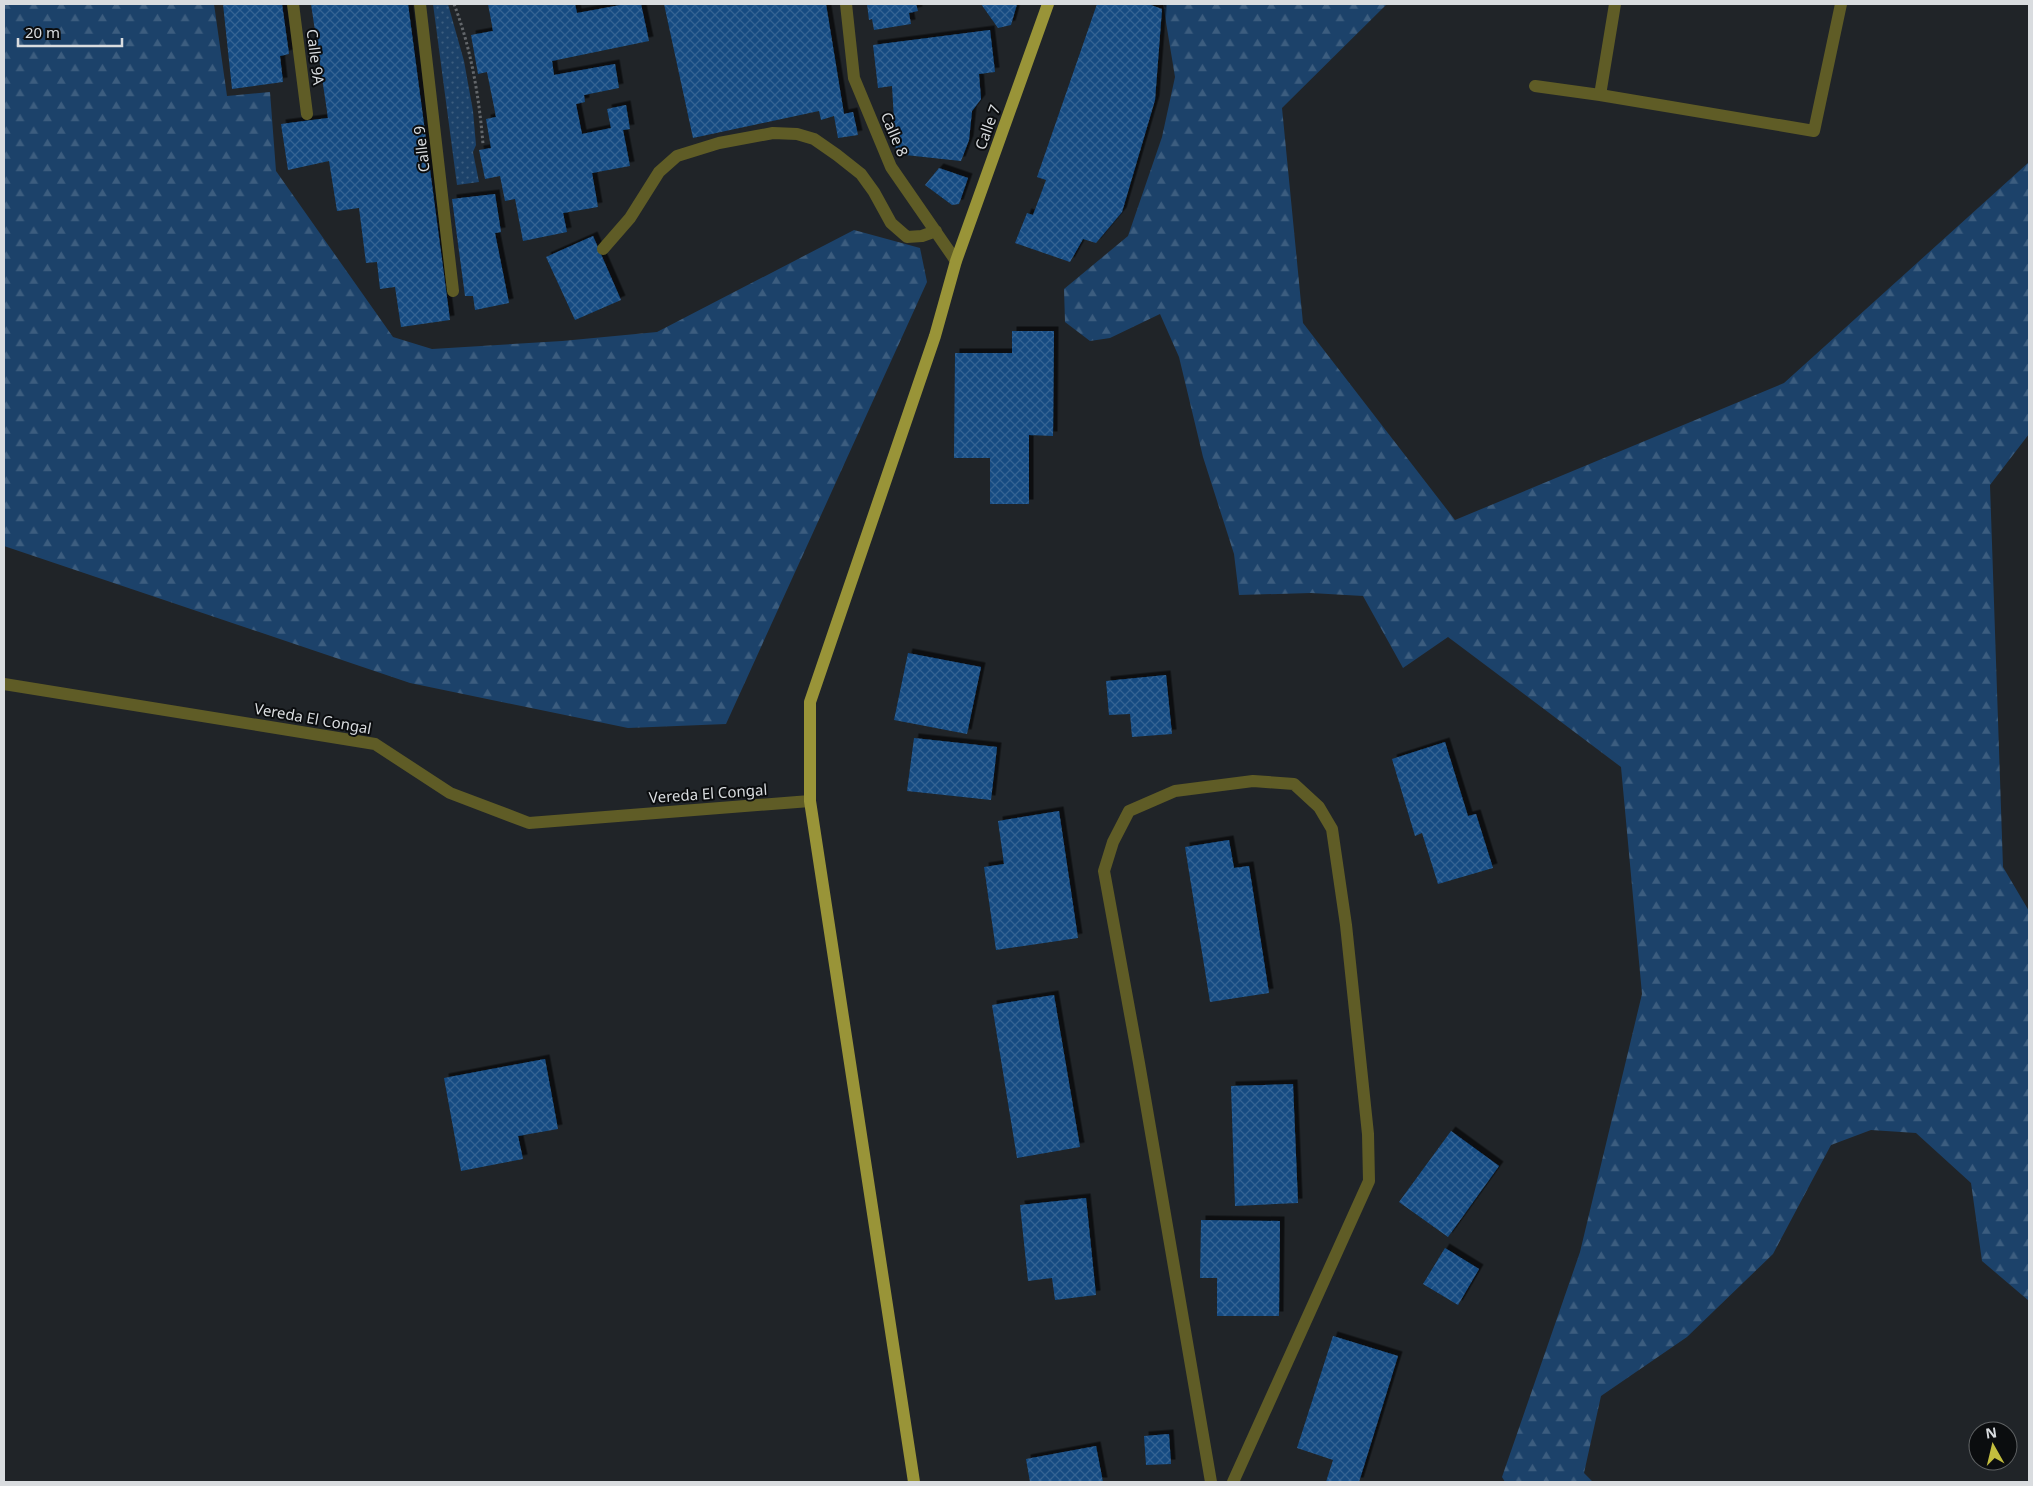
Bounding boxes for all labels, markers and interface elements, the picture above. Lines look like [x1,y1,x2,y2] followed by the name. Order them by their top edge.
[18,15,121,47] scale bar
[25,22,60,42] text: 20 m
[303,28,329,86] street label: Calle 9A
[970,102,1004,152] street label: Calle 7
[877,109,913,159] street label: Calle 8
[408,125,434,173] street label: Calle 9
[253,698,373,738] street label: Vereda El Congal
[648,779,768,807] street label: Vereda El Congal
[1968,1421,2018,1471] north arrow
[1984,1422,1998,1443] text: N

